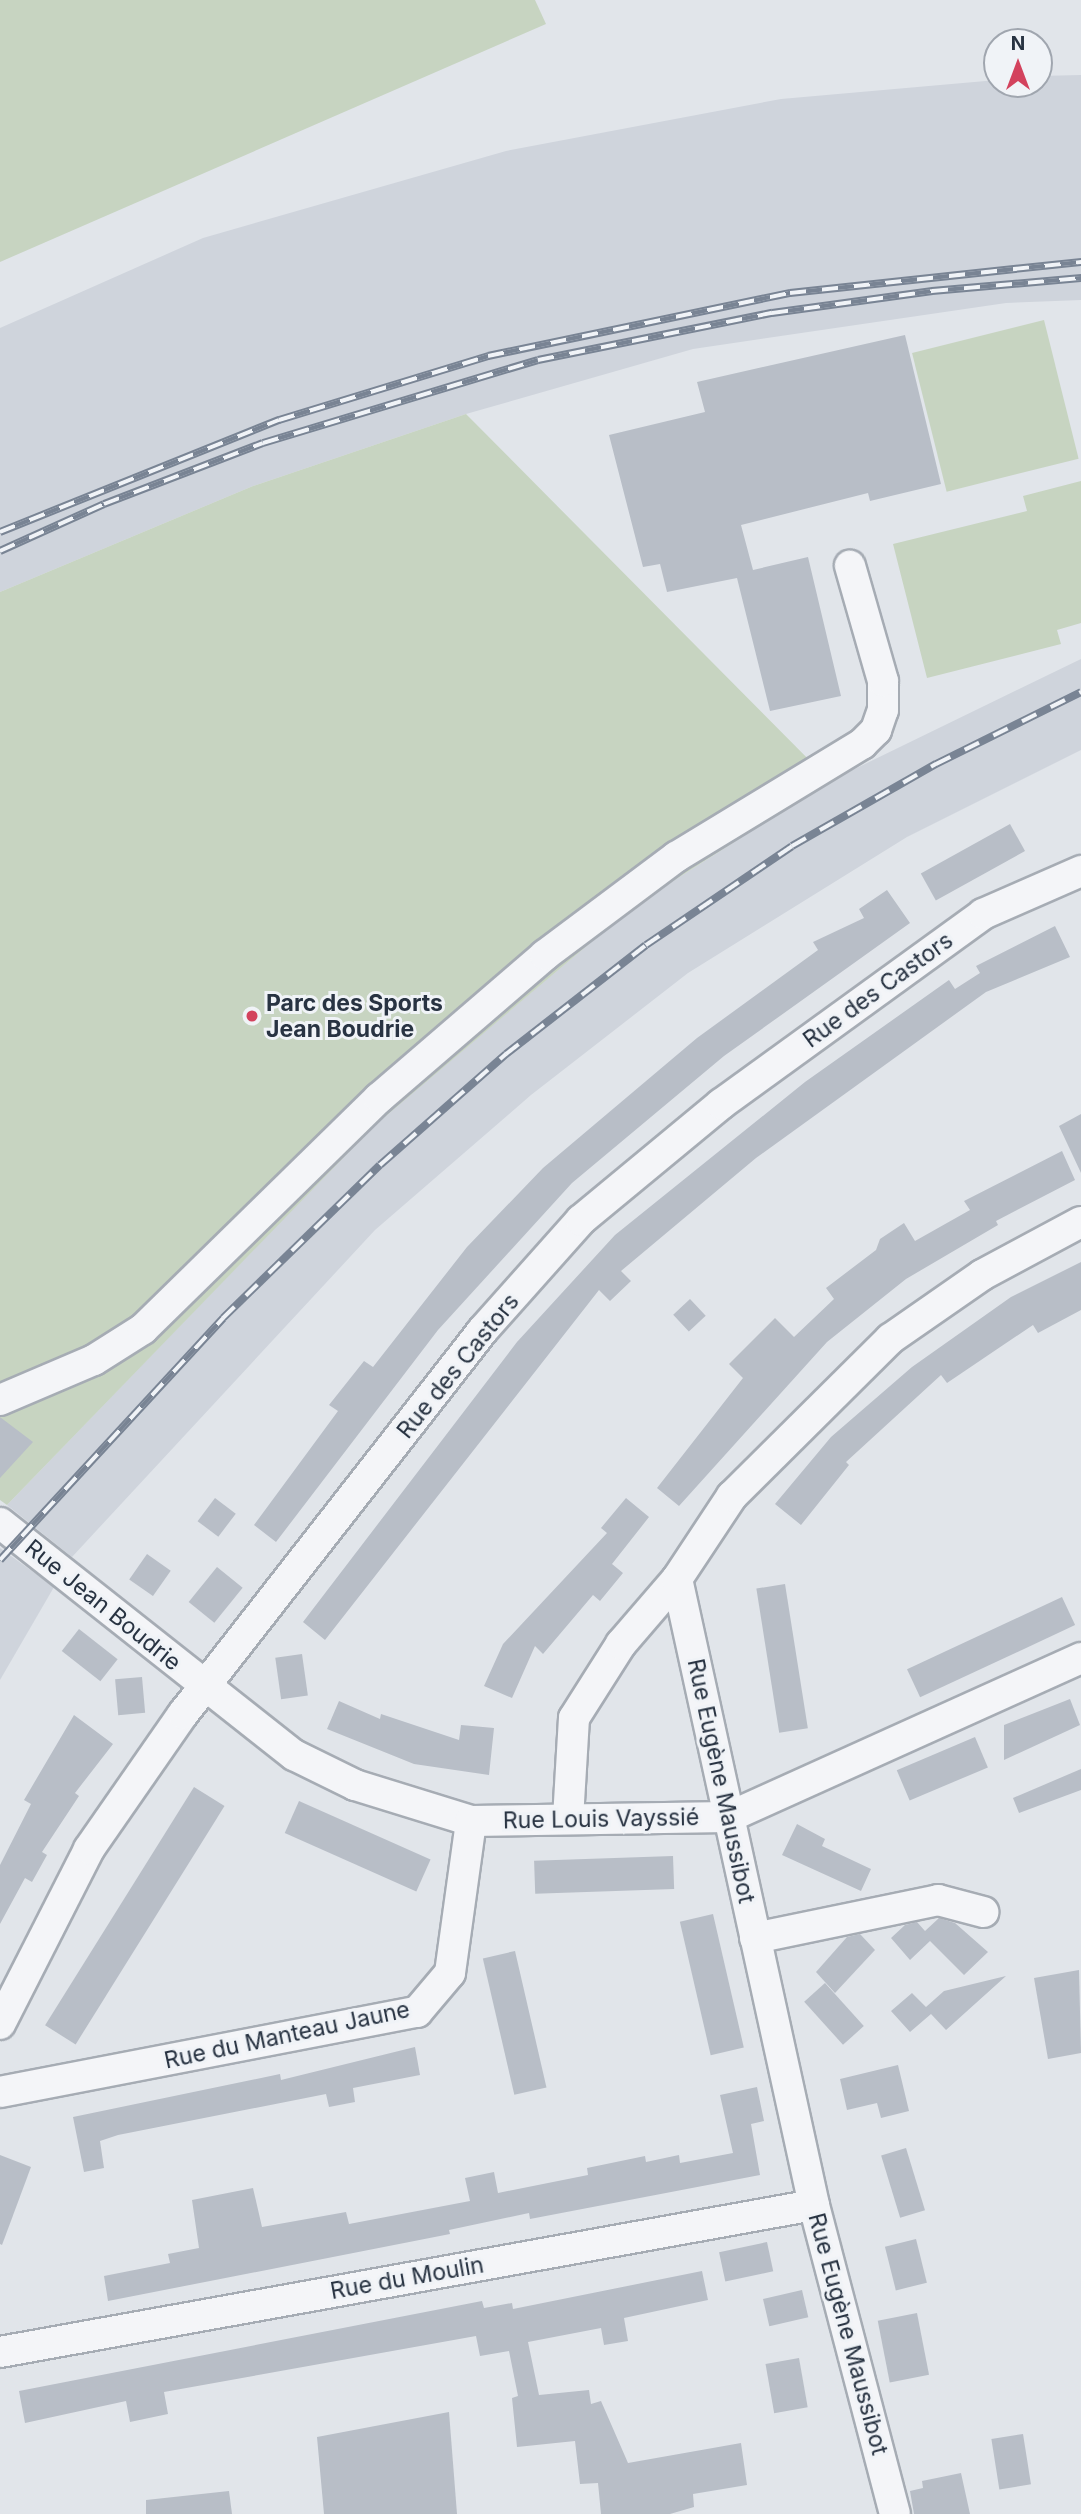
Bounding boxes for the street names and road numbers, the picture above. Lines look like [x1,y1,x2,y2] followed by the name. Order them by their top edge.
[798,926,958,1054] street label: Rue des Castors
[391,1288,525,1444] street label: Rue des Castors
[20,1534,186,1676] street label: Rue Jean Boudrie
[682,1656,760,1906] street label: Rue Eugène Maussibot
[503,1803,699,1835] street label: Rue Louis Vayssié
[162,1995,412,2075] street label: Rue du Manteau Jaune
[802,2210,894,2458] street label: Rue Eugène Maussibot
[328,2251,486,2305] street label: Rue du Moulin

